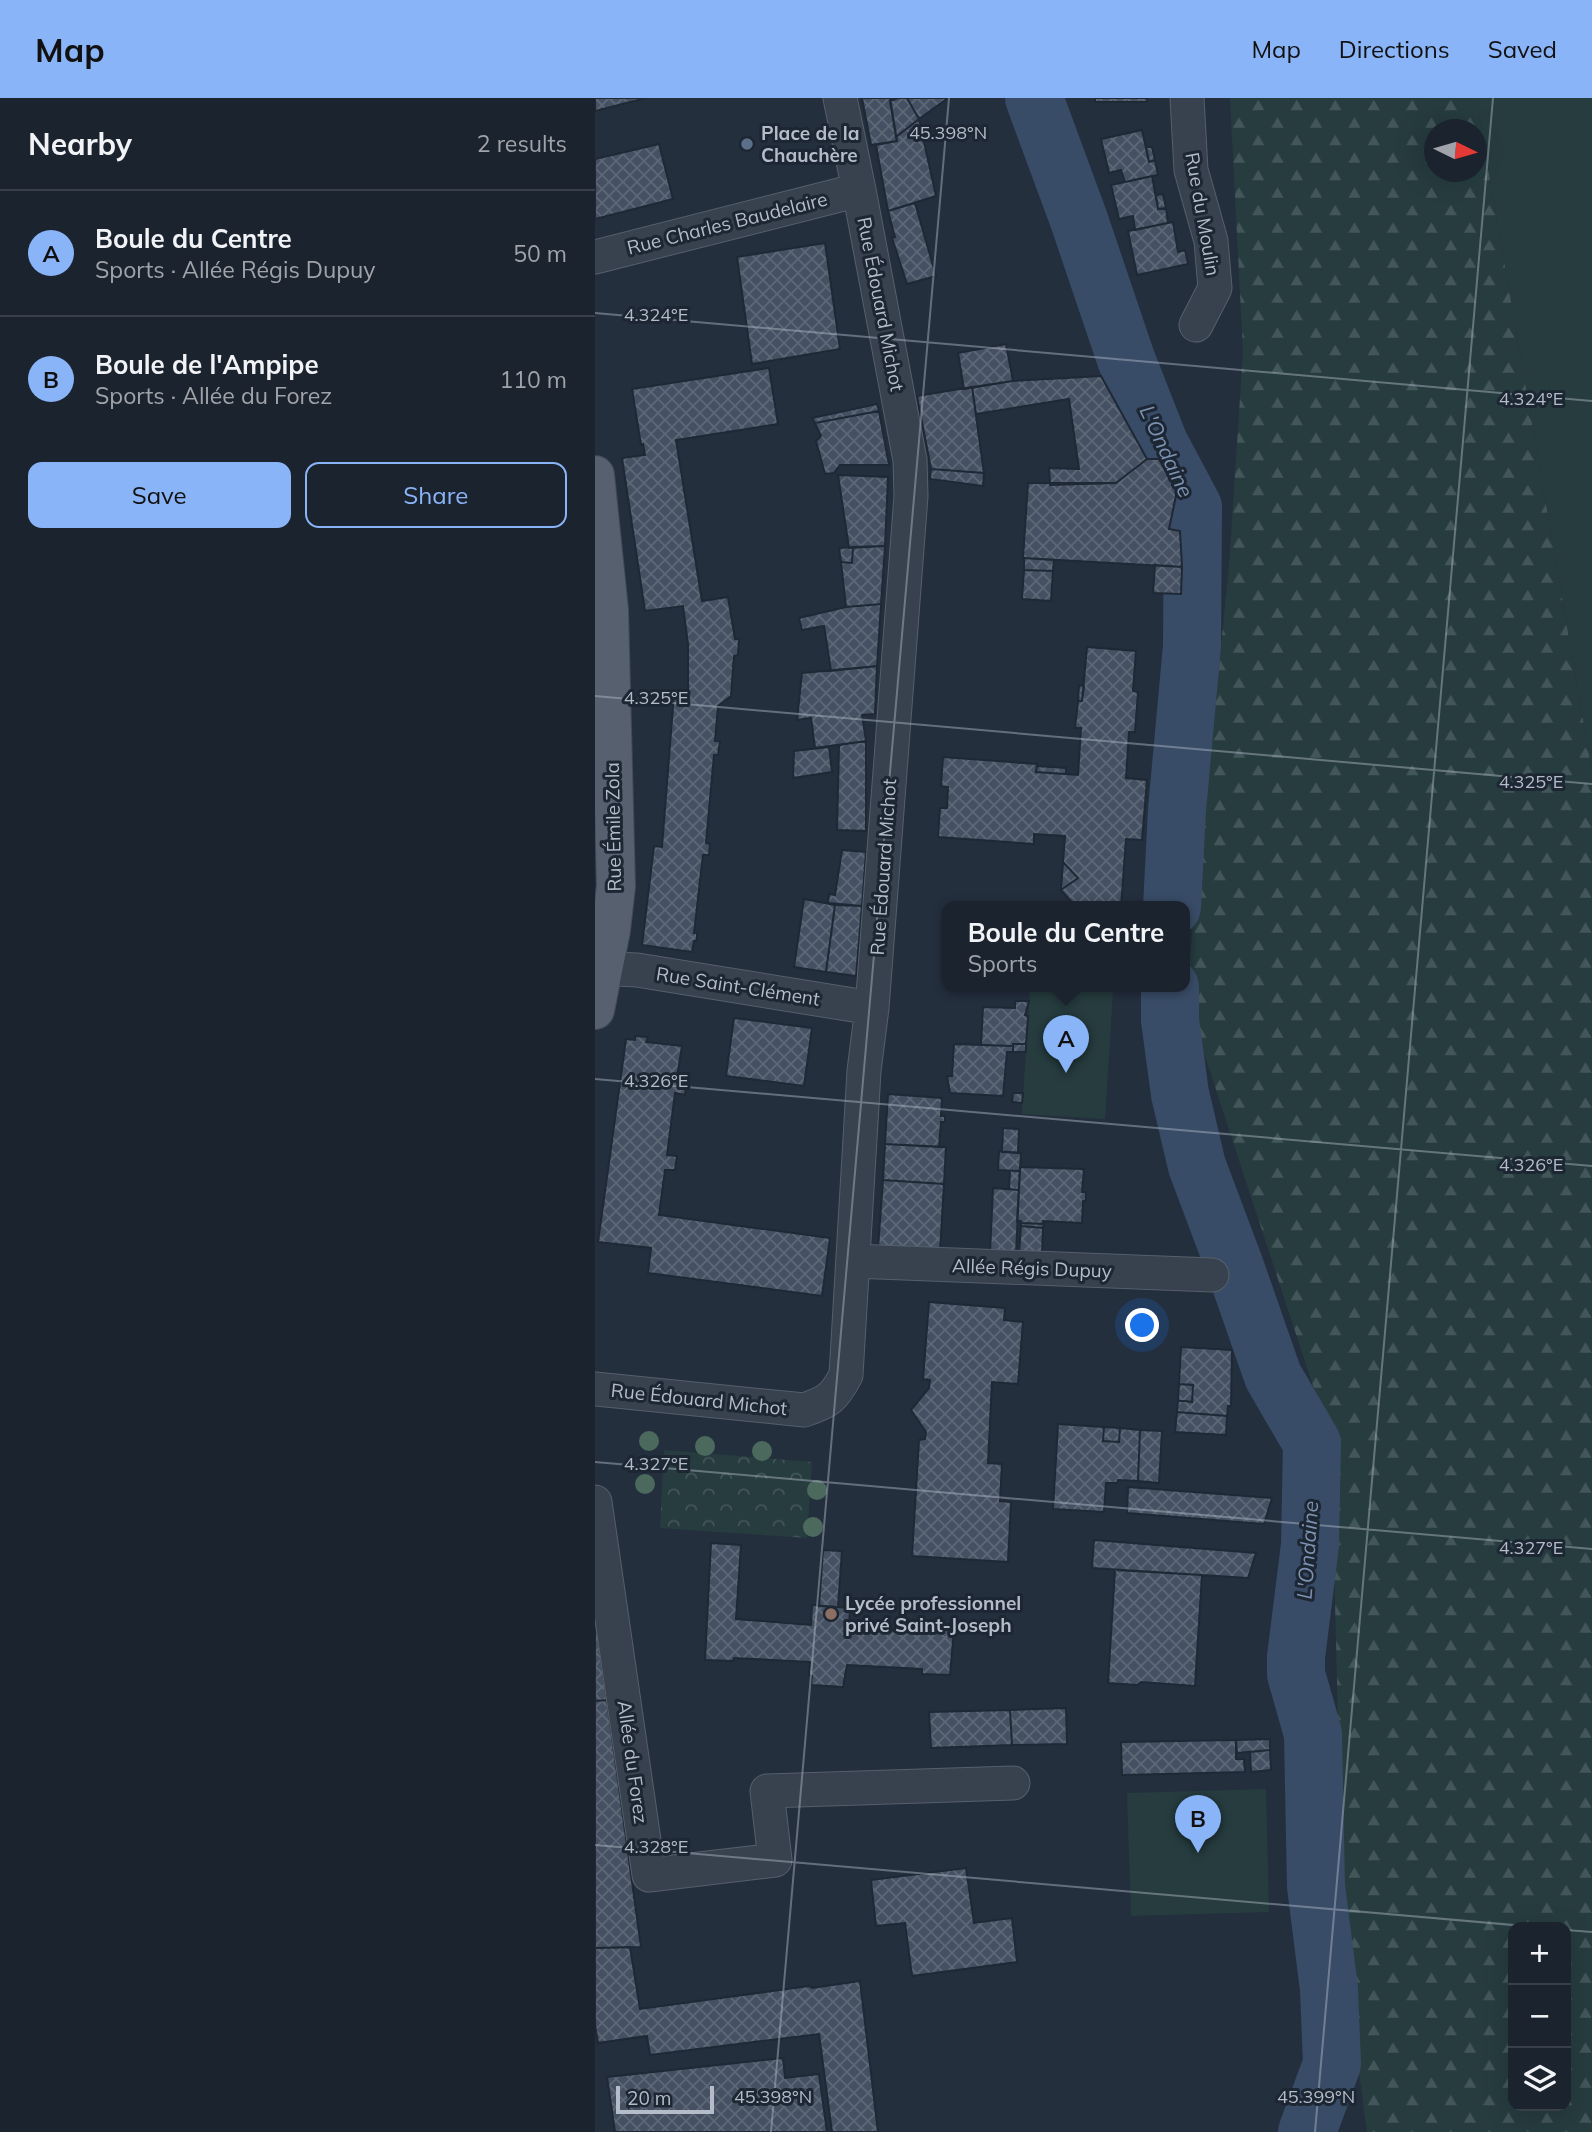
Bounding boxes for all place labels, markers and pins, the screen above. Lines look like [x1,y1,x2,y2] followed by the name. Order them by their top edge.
[761,121,860,167] place label: Place de la Chauchère
[739,136,755,152] marker: Place de la Chauchère
[1043,1015,1089,1073] pin: A
[845,1591,1021,1637] place label: Lycée professionnel privé Saint-Joseph
[823,1606,839,1622] marker: Lycée professionnel privé Saint-Joseph
[1175,1795,1221,1853] pin: B

